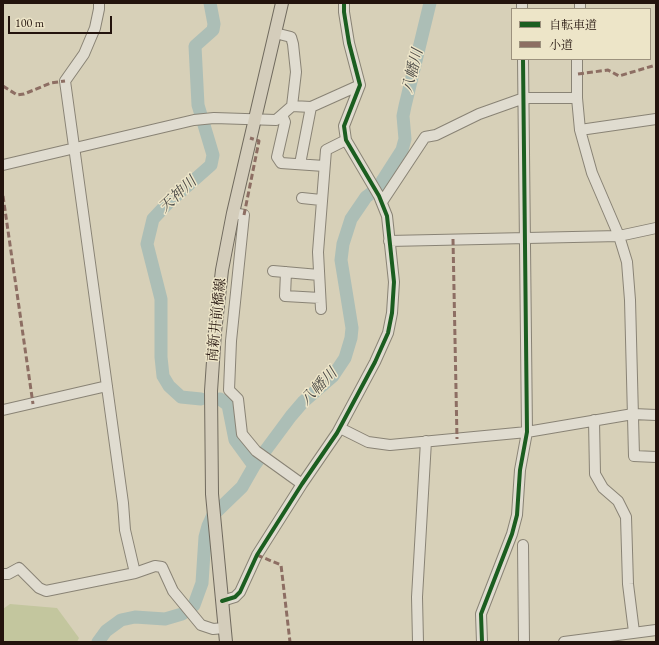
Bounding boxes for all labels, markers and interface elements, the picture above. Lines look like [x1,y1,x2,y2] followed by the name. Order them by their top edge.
[10,8,114,34] scale bar
[511,8,651,60] legend
[15,15,44,31] text: 100 m
[549,17,597,33] text: 自転車道
[549,37,573,53] text: 小道
[399,47,427,95] water label: 八幡川
[155,173,201,217] water label: 天神川
[204,277,230,363] street label: 南新井前橋線
[297,365,341,409] water label: 八幡川

